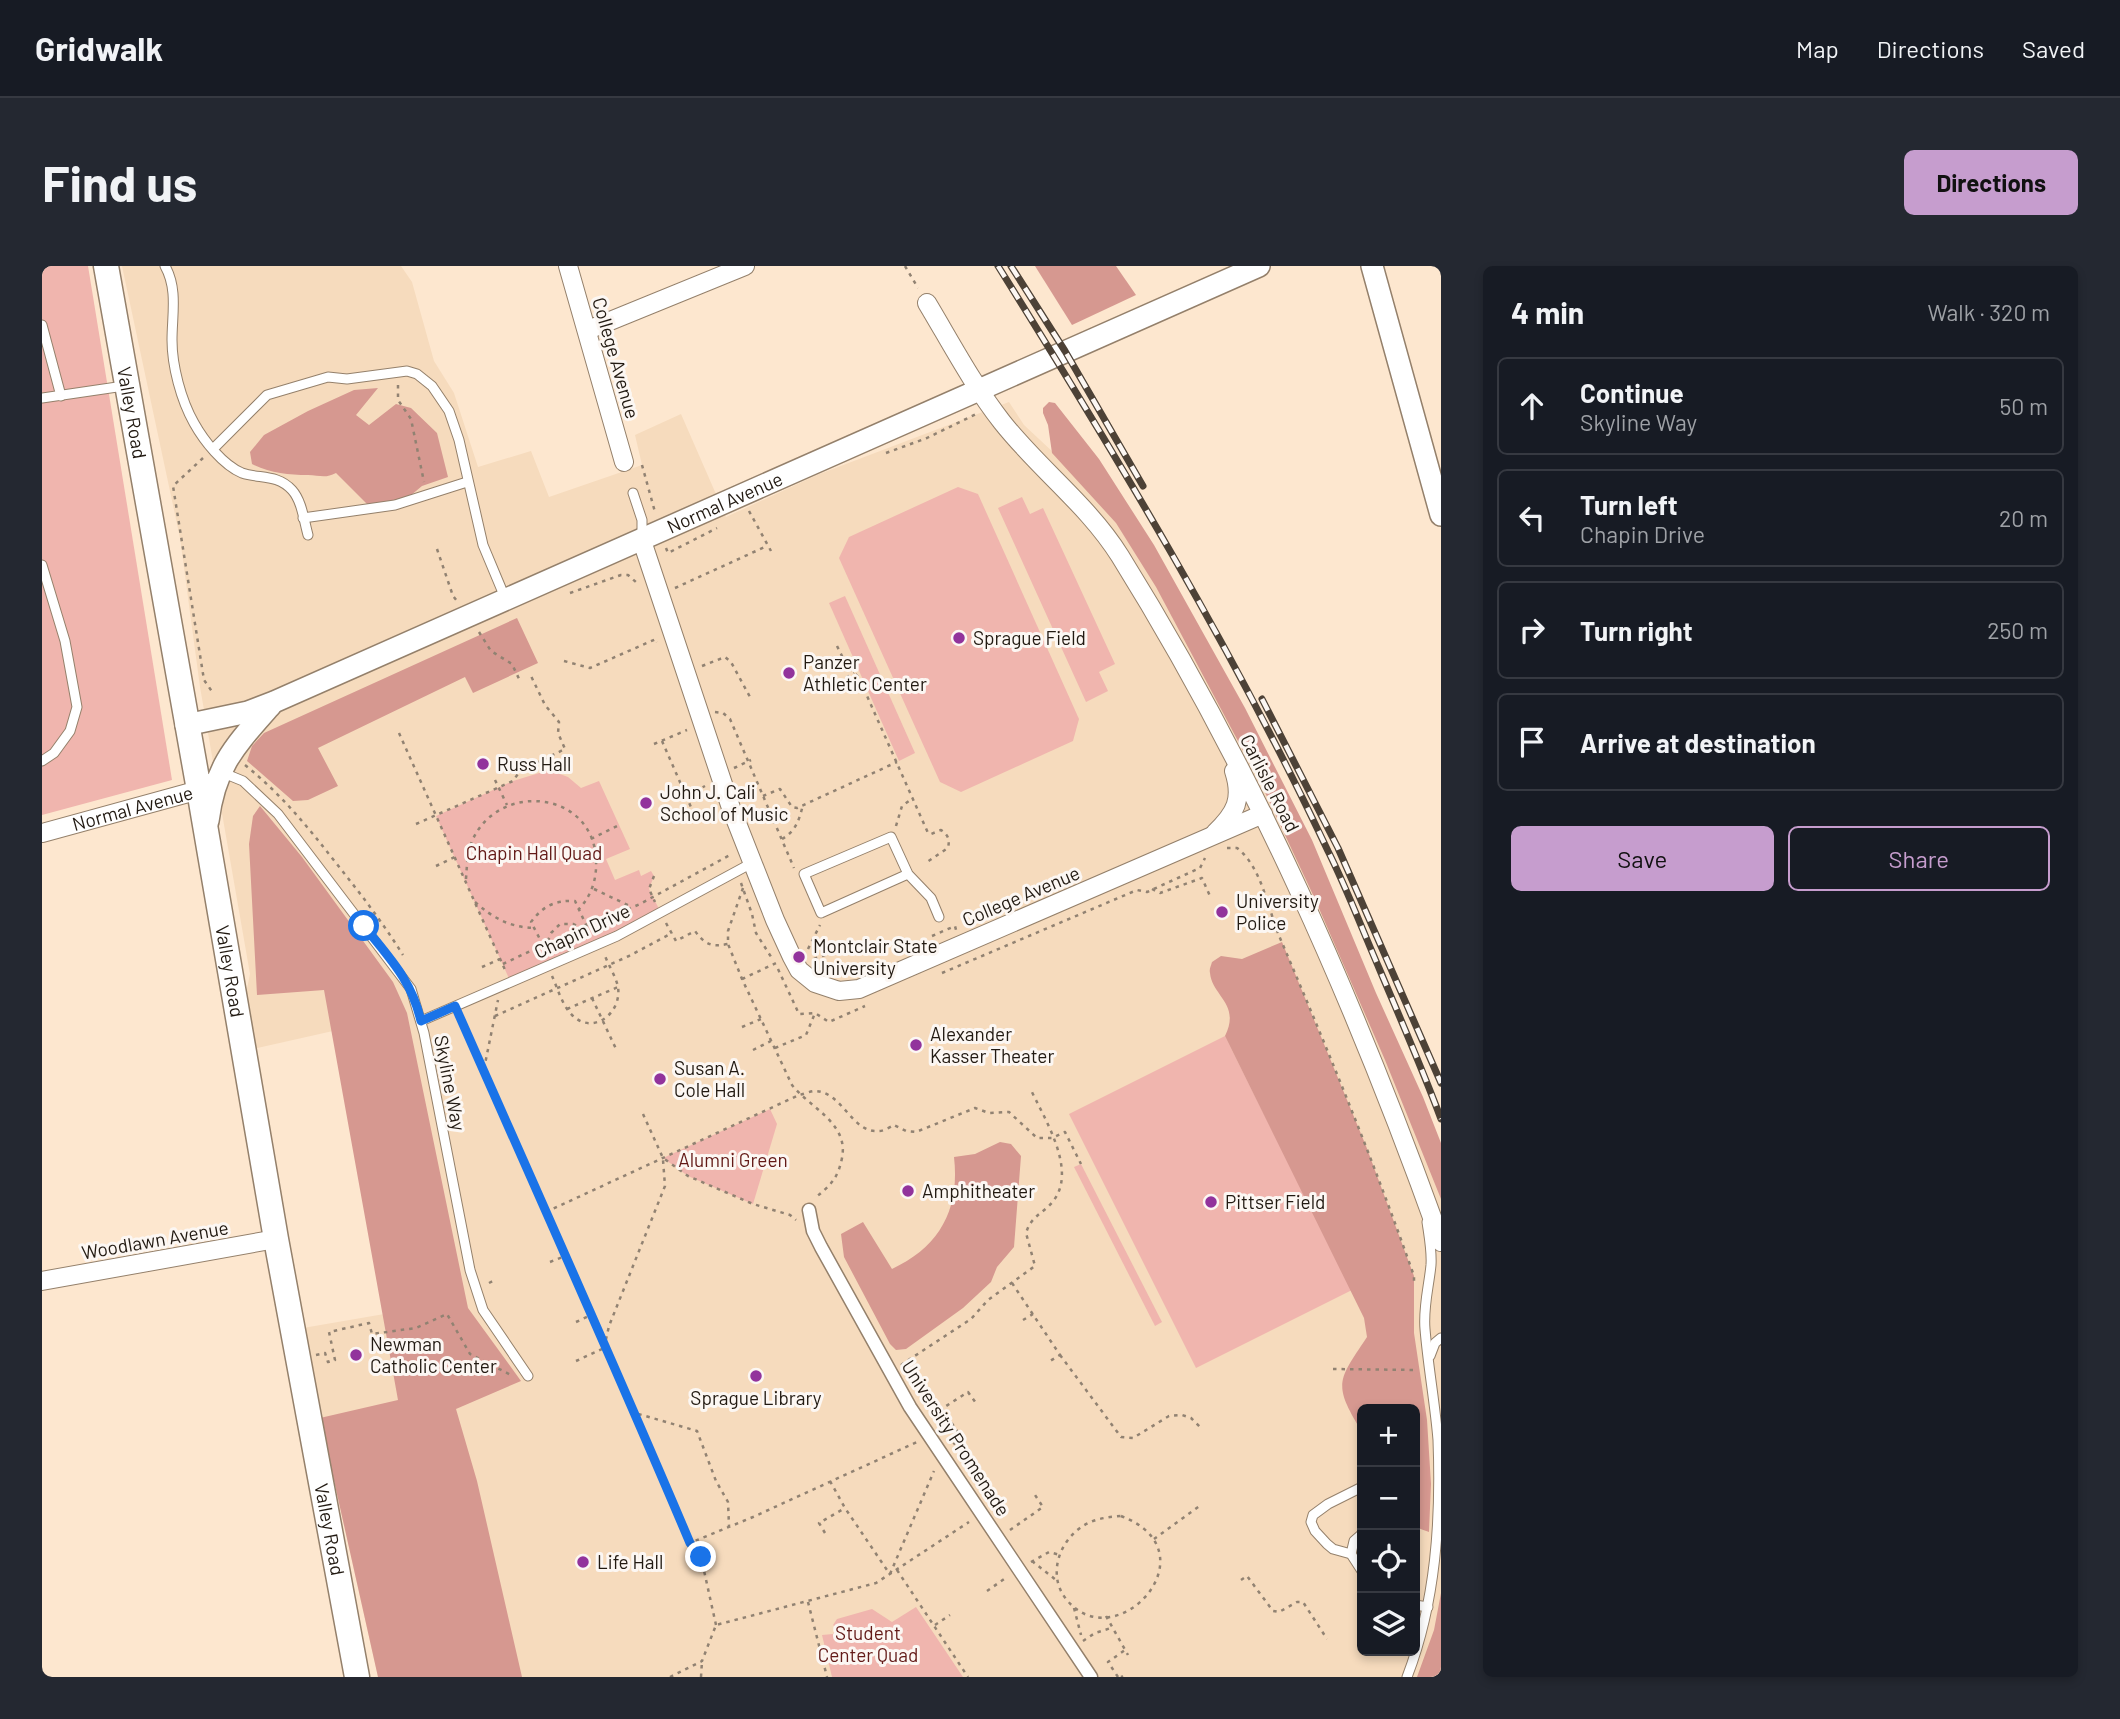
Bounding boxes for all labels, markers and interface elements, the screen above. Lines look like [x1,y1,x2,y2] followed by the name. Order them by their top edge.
[35,28,163,68] text: Gridwalk
[1796,34,1839,63] text: Map
[1877,34,1984,63] text: Directions
[2022,34,2085,63] text: Saved
[1904,150,2078,215] button: Directions
[42,153,197,212] text: Find us
[1511,294,1584,330] text: 4 min
[588,295,645,421] street label: College Avenue
[1928,298,2050,326] text: Walk · 320 m
[113,365,152,461] street label: Valley Road
[1580,377,1684,408] text: Continue
[1513,387,1551,425] icon: ahead
[2000,392,2048,420] text: 50 m
[1580,408,1697,436] text: Skyline Way
[663,466,786,538] street label: Normal Avenue
[1580,489,1678,520] text: Turn left
[1513,499,1551,537] icon: left
[1999,504,2048,532] text: 20 m
[1580,520,1705,548] text: Chapin Drive
[1513,611,1551,649] icon: right
[1580,615,1693,646] text: Turn right
[1987,616,2048,644] text: 250 m
[973,626,1086,649] place label: Sprague Field
[951,630,967,646] marker: Sprague Field
[803,650,927,695] place label: Panzer Athletic Center
[781,665,797,681] marker: Panzer Athletic Center
[1513,723,1551,761] icon: arrive
[1580,727,1816,758] text: Arrive at destination
[1236,730,1305,836] street label: Carlisle Road
[497,752,571,775] place label: Russ Hall
[475,756,491,772] marker: Russ Hall
[70,780,195,835] street label: Normal Avenue
[660,780,788,825] place label: John J. Cali School of Music
[638,795,654,811] marker: John J. Cali School of Music
[1511,826,1774,891] button: Save
[1788,826,2050,891] button: Share
[466,841,602,864] park label: Chapin Hall Quad
[959,860,1083,931] street label: College Avenue
[1236,889,1319,934] place label: University Police
[530,898,633,963] street label: Chapin Drive
[1214,904,1230,920] marker: University Police
[348,910,379,941] route start
[211,923,250,1019] street label: Valley Road
[813,934,938,979] place label: Montclair State University
[791,949,807,965] marker: Montclair State University
[930,1022,1054,1067] place label: Alexander Kasser Theater
[430,1033,471,1133] street label: Skyline Way
[908,1037,924,1053] marker: Alexander Kasser Theater
[674,1056,745,1101] place label: Susan A. Cole Hall
[652,1071,668,1087] marker: Susan A. Cole Hall
[678,1148,788,1171] park label: Alumni Green
[922,1179,1035,1202] place label: Amphitheater
[900,1183,916,1199] marker: Amphitheater
[1225,1190,1325,1213] place label: Pittser Field
[1203,1194,1219,1210] marker: Pittser Field
[80,1215,230,1264] street label: Woodlawn Avenue
[370,1332,497,1377] place label: Newman Catholic Center
[348,1347,364,1363] marker: Newman Catholic Center
[897,1356,1015,1520] street label: University Promenade
[748,1368,764,1384] marker: Sprague Library
[690,1386,822,1409] place label: Sprague Library
[1357,1404,1420,1656] map controls
[1357,1404,1420,1467] button: +
[1357,1467,1420,1530] button: −
[310,1481,350,1577] street label: Valley Road
[1357,1530,1420,1593] button: locate
[685,1541,716,1572] route end
[597,1550,663,1573] place label: Life Hall
[575,1554,591,1570] marker: Life Hall
[1357,1593,1420,1656] button: layers
[818,1621,918,1666] park label: Student Center Quad

